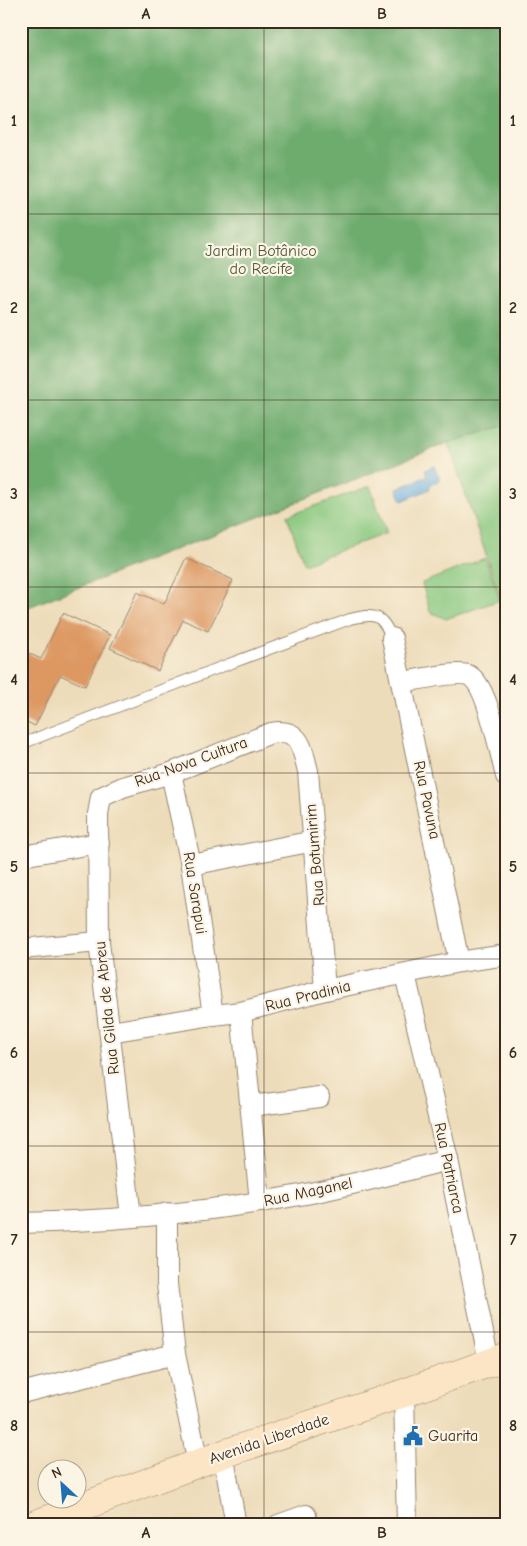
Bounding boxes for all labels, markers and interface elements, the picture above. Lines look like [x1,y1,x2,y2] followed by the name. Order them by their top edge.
[142,5,151,23] text: A
[377,5,387,23] text: B
[11,112,17,130] text: 1
[510,112,516,130] text: 1
[205,242,317,278] park label: Jardim Botânico do Recife
[10,299,18,317] text: 2
[509,299,517,317] text: 2
[10,485,18,503] text: 3
[509,485,517,503] text: 3
[10,671,18,689] text: 4
[509,671,517,689] text: 4
[132,733,250,791] street label: Rua Nova Cultura
[410,759,444,841] street label: Rua Pavuna
[302,803,328,907] street label: Rua Botumirim
[180,851,210,935] street label: Rua Sarapui
[10,858,18,876] text: 5
[509,858,517,876] text: 5
[91,940,123,1076] street label: Rua Gilda de Abreu
[263,977,353,1015] street label: Rua Pradinia
[10,1044,18,1062] text: 6
[509,1044,517,1062] text: 6
[431,1121,467,1215] street label: Rua Patriarca
[262,1174,354,1210] street label: Rua Maganel
[10,1231,18,1249] text: 7
[509,1231,517,1249] text: 7
[207,1410,331,1468] street label: Avenida Liberdade
[10,1417,18,1435] text: 8
[509,1417,517,1435] text: 8
[402,1425,424,1447] public building icon: Guarita
[428,1427,478,1445] place label: Guarita
[38,1458,88,1508] north arrow
[49,1463,64,1482] text: N
[142,1524,151,1542] text: A
[377,1524,387,1542] text: B

